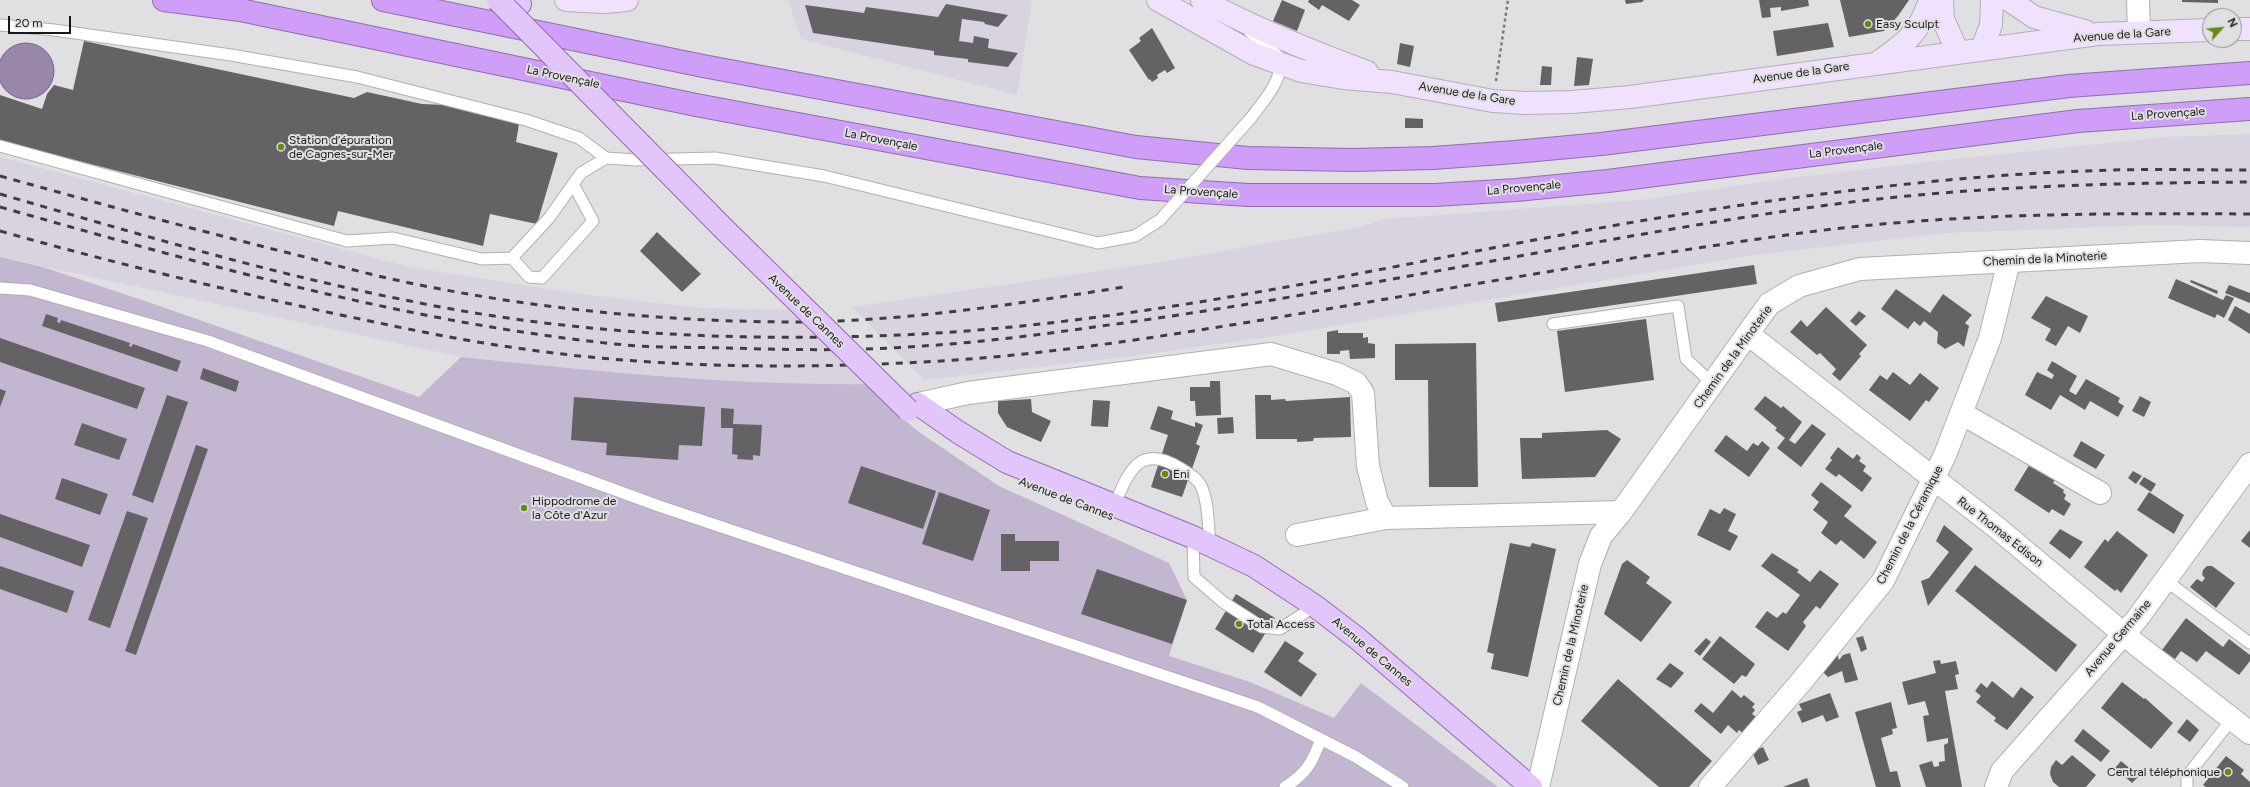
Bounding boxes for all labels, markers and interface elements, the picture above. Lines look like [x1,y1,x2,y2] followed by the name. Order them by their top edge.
[10,8,73,34] scale bar
[2202,8,2242,48] north arrow
[15,16,43,30] text: 20 m
[2225,16,2240,30] text: N
[1876,17,1939,31] place label: Easy Sculpt
[1863,19,1873,29] marker: Easy Sculpt
[2073,24,2171,46] street label: Avenue de la Gare
[1752,59,1850,87] street label: Avenue de la Gare
[525,62,601,92] street label: La Provençale
[1418,79,1516,109] street label: Avenue de la Gare
[2130,104,2206,124] street label: La Provençale
[843,126,919,154] street label: La Provençale
[289,133,393,161] place label: Station d’épuration de Cagnes-sur-Mer
[1808,138,1884,162] street label: La Provençale
[276,142,286,152] marker: Station d’épuration de Cagnes-sur-Mer
[1486,178,1562,198] street label: La Provençale
[1163,182,1239,202] street label: La Provençale
[1983,249,2107,269] street label: Chemin de la Minoterie
[765,271,847,351] street label: Avenue de Cannes
[1691,303,1775,411] street label: Chemin de la Minoterie
[1874,463,1946,587] street label: Chemin de la Céramique
[1173,467,1190,481] place label: Eni
[1160,469,1170,479] marker: Eni
[1017,474,1115,524] street label: Avenue de Cannes
[532,494,616,522] place label: Hippodrome de la Côte d'Azur
[1954,494,2046,570] street label: Rue Thomas Edison
[519,503,529,513] marker: Hippodrome de la Côte d'Azur
[1550,583,1592,707] street label: Chemin de la Minoterie
[2082,597,2154,679] street label: Avenue Germaine
[1329,614,1415,690] street label: Avenue de Cannes
[1247,617,1315,631] place label: Total Access
[1234,619,1244,629] marker: Total Access
[2107,765,2220,779] place label: Central téléphonique
[2223,767,2233,777] marker: Central téléphonique

